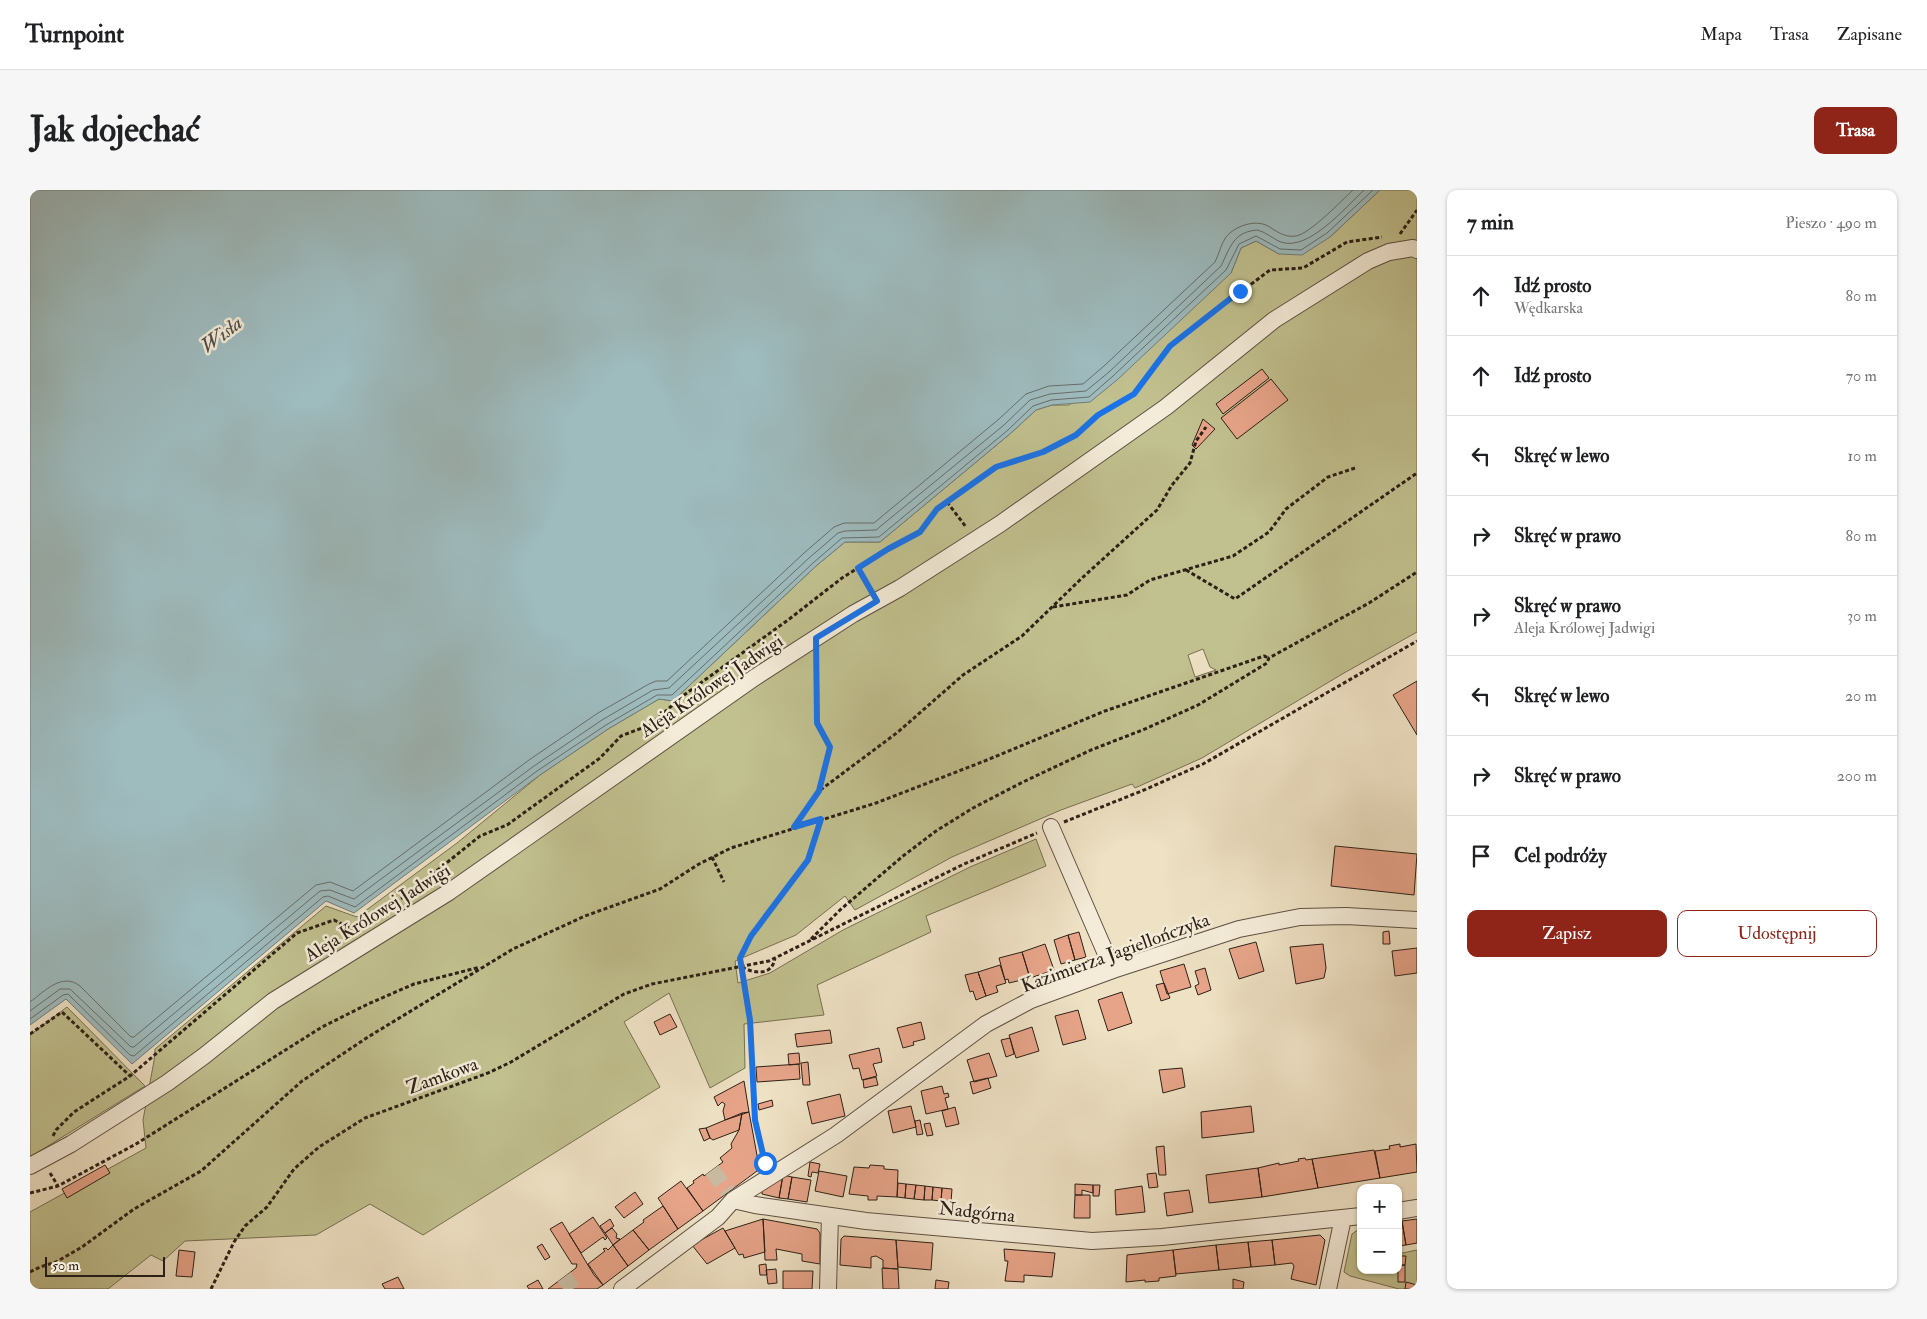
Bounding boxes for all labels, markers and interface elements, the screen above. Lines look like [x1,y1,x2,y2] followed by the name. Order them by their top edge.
[25,19,124,50] text: Turnpoint
[1701,23,1742,46] text: Mapa
[1770,23,1809,46] text: Trasa
[1837,23,1902,46] text: Zapisane
[1814,107,1897,154] button: Trasa
[30,108,200,152] text: Jak dojechać
[1467,209,1514,236] text: 7 min
[1785,213,1877,233] text: Pieszo · 490 m
[1514,274,1591,298] text: Idź prosto
[1229,280,1252,303] route end
[1467,282,1495,310] icon: ahead
[1846,286,1877,306] text: 80 m
[1514,298,1583,318] text: Wędkarska
[195,310,247,358] water label: Wisła
[1467,362,1495,390] icon: ahead
[1514,364,1591,388] text: Idź prosto
[1846,366,1877,386] text: 70 m
[1467,442,1495,470] icon: left
[1514,444,1609,468] text: Skręć w lewo
[1847,446,1877,466] text: 10 m
[1467,522,1495,550] icon: right
[1514,524,1621,548] text: Skręć w prawo
[1846,526,1877,546] text: 80 m
[1514,594,1621,618] text: Skręć w prawo
[1467,602,1495,630] icon: right
[1847,606,1877,626] text: 30 m
[1514,618,1655,638] text: Aleja Królowej Jadwigi
[635,629,788,743] street label: Aleja Królowej Jadwigi
[1467,682,1495,710] icon: left
[1514,684,1609,708] text: Skręć w lewo
[1845,686,1877,706] text: 20 m
[1467,762,1495,790] icon: right
[1514,764,1621,788] text: Skręć w prawo
[1837,766,1877,786] text: 200 m
[1467,842,1495,870] icon: arrive
[1514,844,1607,868] text: Cel podróży
[299,858,455,968] street label: Aleja Królowej Jadwigi
[1018,908,1213,998] street label: Kazimierza Jagiellończyka
[1467,910,1667,957] button: Zapisz
[1677,910,1877,957] button: Udostępnij
[403,1052,481,1100] street label: Zamkowa
[754,1152,777,1175] route start
[1357,1184,1402,1274] map controls
[1357,1184,1402,1229] button: +
[937,1196,1017,1228] street label: Nadgórna
[1357,1229,1402,1274] button: −
[45,1254,165,1277] scale bar
[52,1257,79,1274] text: 50 m

